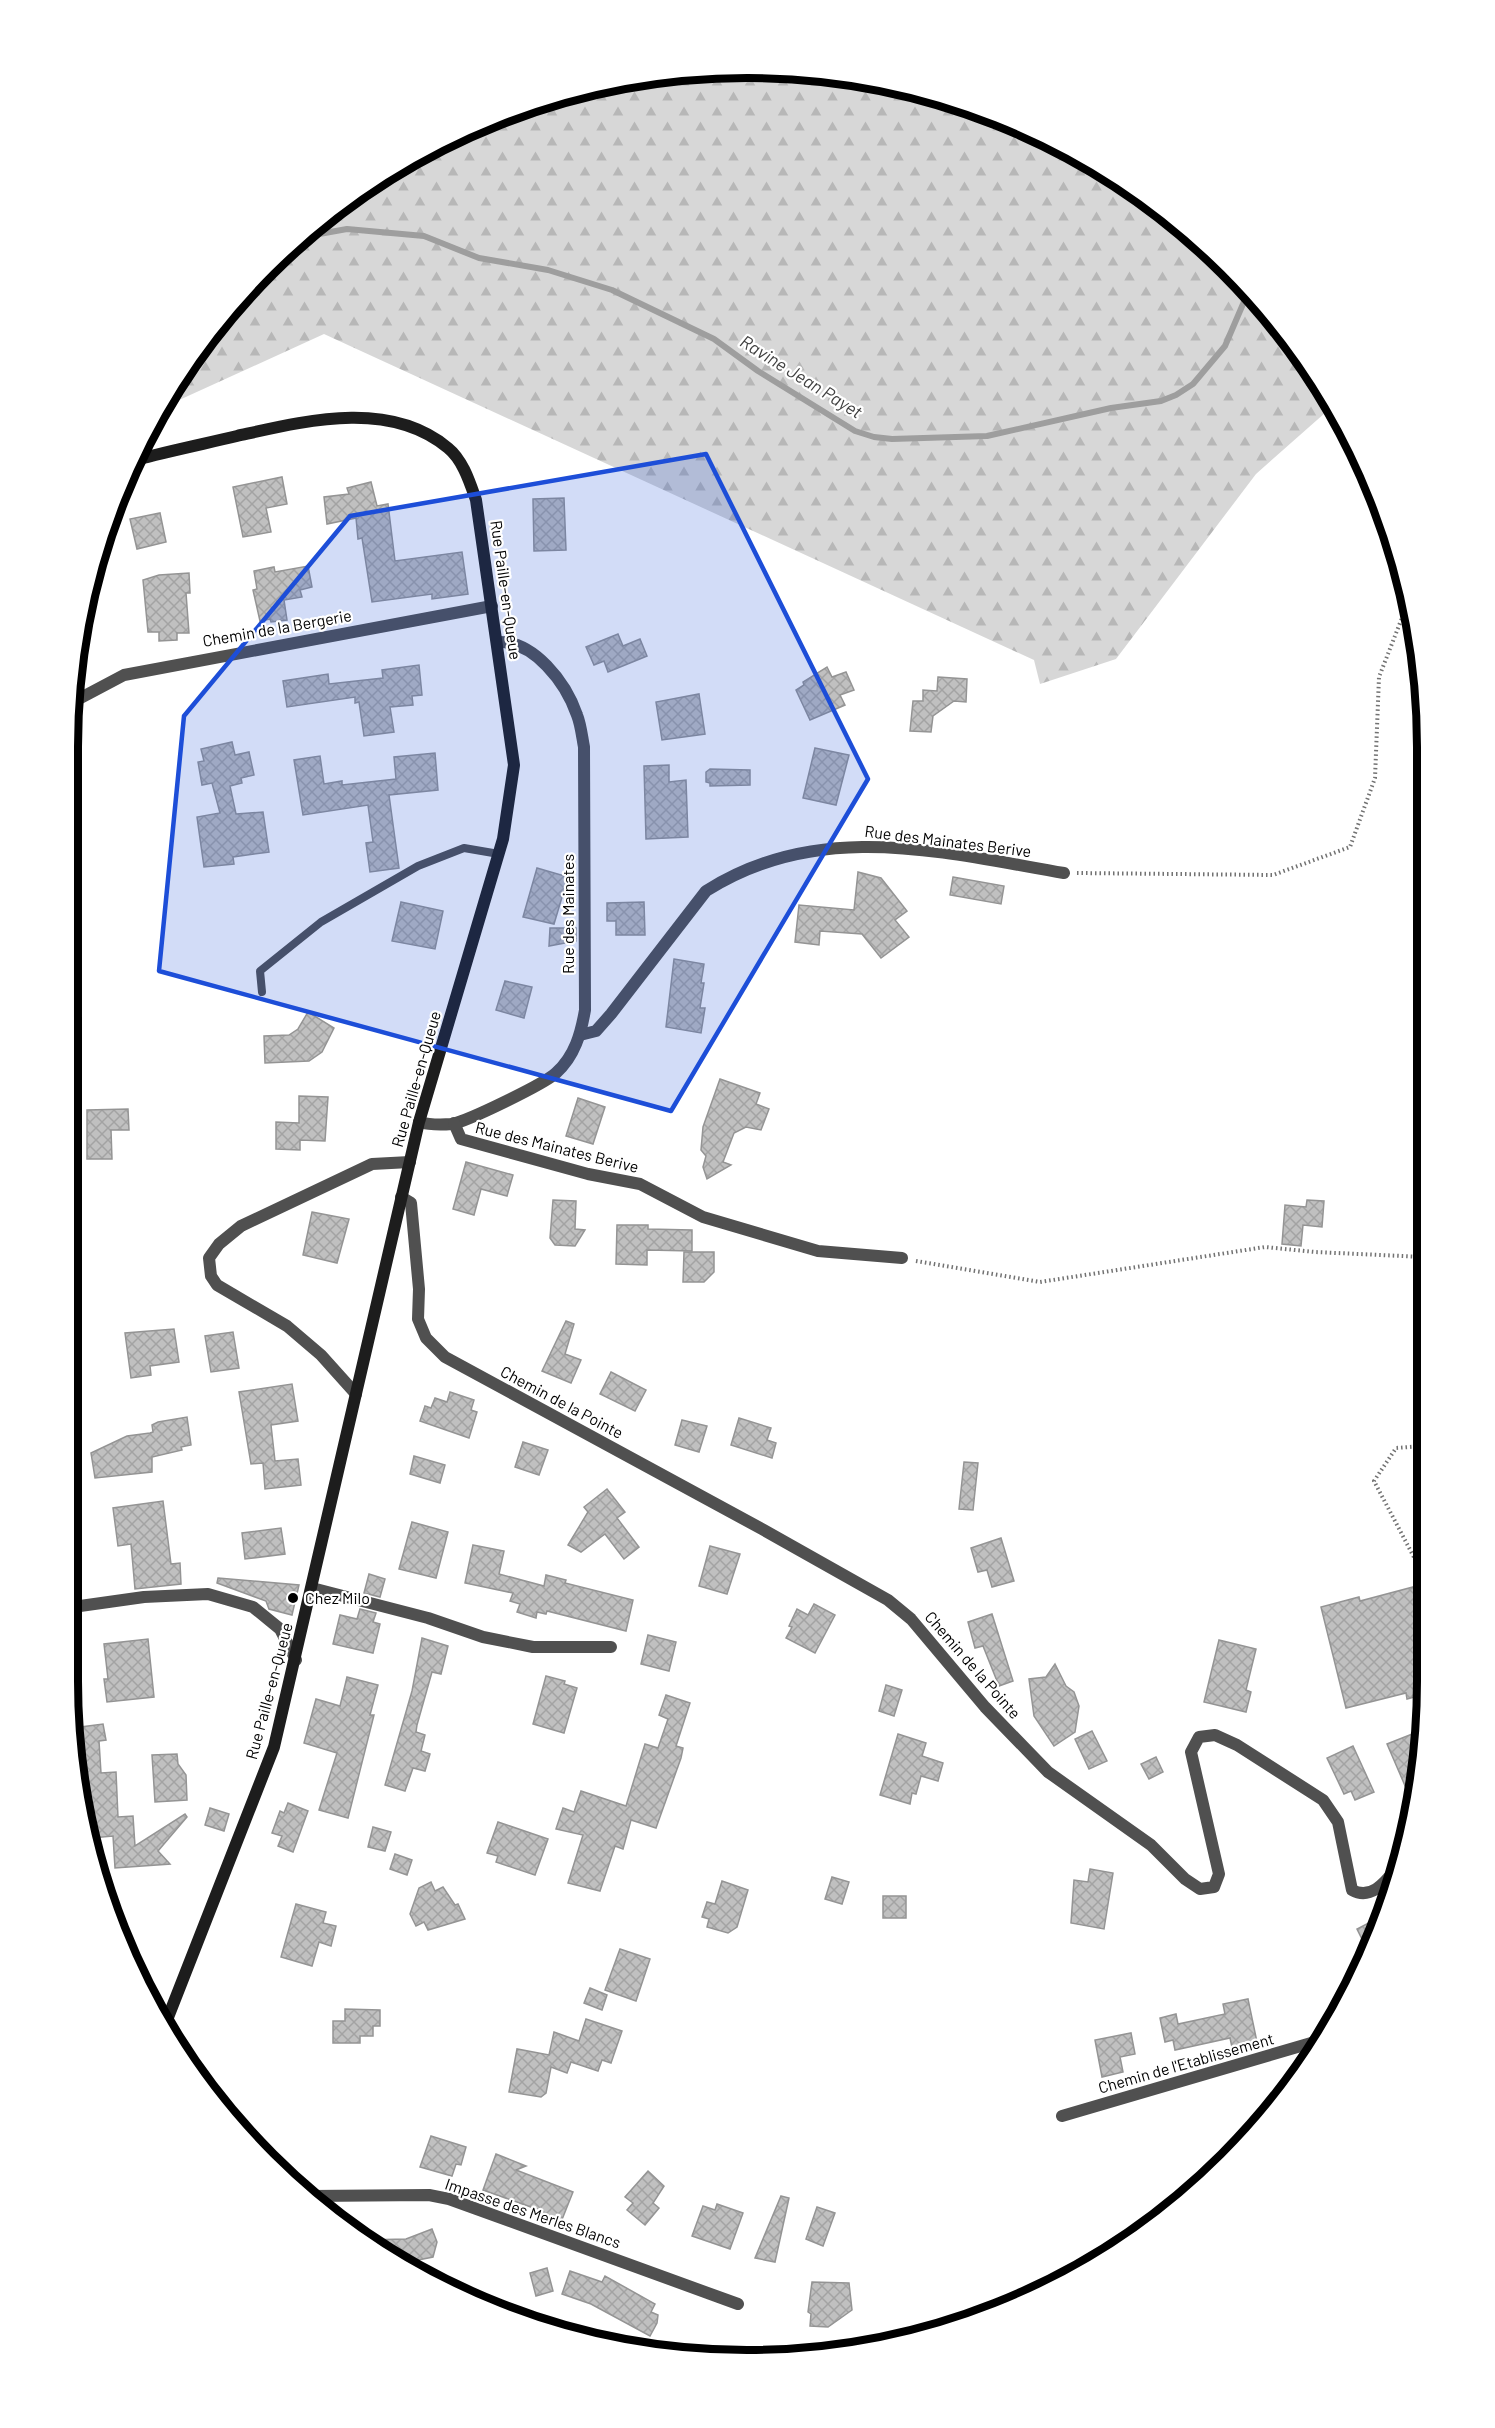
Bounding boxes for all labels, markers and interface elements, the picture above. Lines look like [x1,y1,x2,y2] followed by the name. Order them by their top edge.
[736,330,867,423] water label: Ravine Jean Payet
[487,519,526,661] street label: Rue Paille-en-Queue
[201,605,353,650] street label: Chemin de la Bergerie
[864,821,1032,860] street label: Rue des Mainates Berive
[558,854,577,974] street label: Rue des Mainates
[387,1009,444,1149] street label: Rue Paille-en-Queue
[473,1117,641,1176] street label: Rue des Mainates Berive
[498,1361,627,1442] street label: Chemin de la Pointe
[305,1588,370,1607] place label: Chez Milo
[286,1591,300,1605] marker: Chez Milo
[922,1607,1025,1722] street label: Chemin de la Pointe
[241,1620,296,1761] street label: Rue Paille-en-Queue
[1096,2028,1276,2097] street label: Chemin de l'Etablissement
[443,2174,623,2252] street label: Impasse des Merles Blancs

